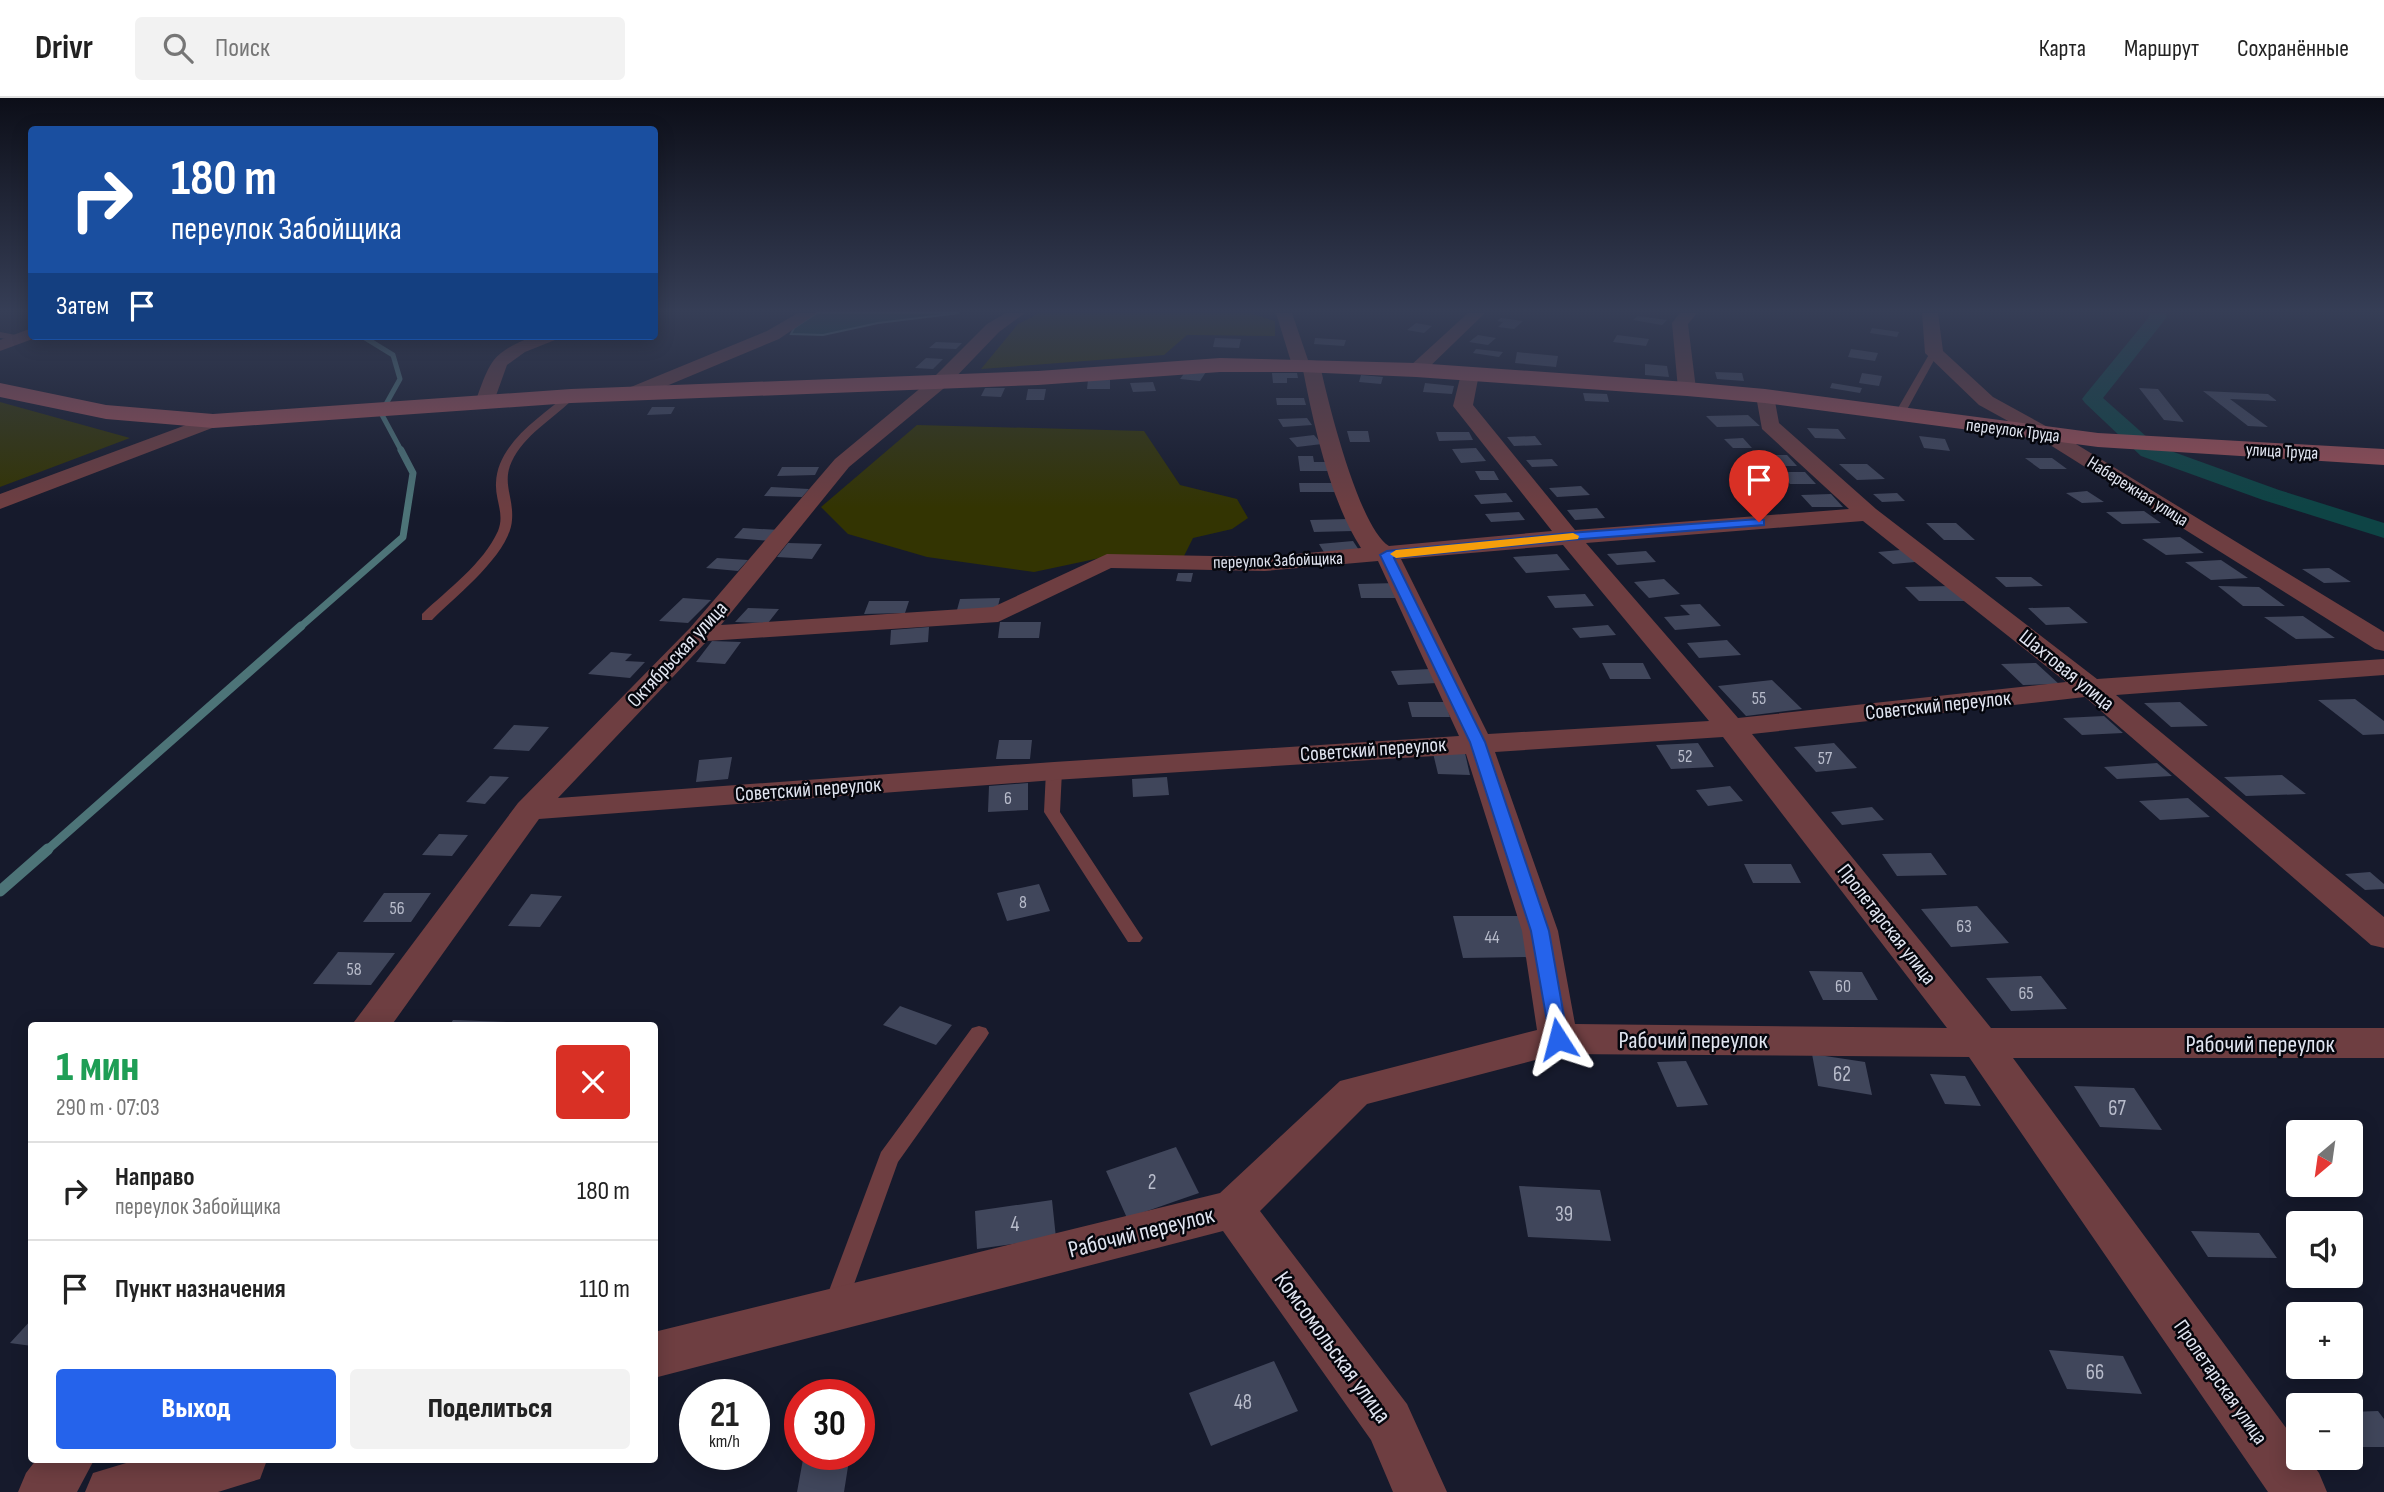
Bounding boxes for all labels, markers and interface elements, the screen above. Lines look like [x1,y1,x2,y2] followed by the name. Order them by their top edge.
[135,17,625,80] search box
[35,28,93,68] text: Drivr
[159,29,197,67] icon: search
[215,33,270,64] text: Поиск
[2039,34,2086,63] text: Карта
[2124,34,2199,63] text: Маршрут
[2237,34,2349,63] text: Сохранённые
[171,150,277,209] text: 180 m
[56,154,147,245] icon: right
[171,210,402,249] text: переулок Забойщика
[123,287,161,325] icon: arrive
[56,291,109,322] text: Затем
[1965,414,2061,447] street label: переулок Труда
[2245,439,2319,464] street label: улица Труда
[1729,450,1789,522] pin
[2083,452,2192,531] street label: Набережная улица
[1740,461,1778,499] icon: arrive
[1213,548,1343,573] street label: переулок Забойщика
[622,596,733,713] street label: Октябрьская улица
[2014,624,2119,716] street label: Шахтовая улица
[1864,685,2012,726] street label: Советский переулок
[1752,688,1766,709] house number: 55
[1299,732,1447,767] street label: Советский переулок
[1678,746,1692,767] house number: 52
[1818,748,1833,769] house number: 57
[734,772,882,807] street label: Советский переулок
[1004,788,1012,809] house number: 6
[1832,859,1941,990] street label: Пролетарская улица
[1019,892,1027,913] house number: 8
[389,898,405,919] house number: 56
[1956,916,1972,937] house number: 63
[1484,927,1500,948] house number: 44
[346,959,362,980] house number: 58
[1835,976,1851,997] house number: 60
[2018,983,2034,1004] house number: 65
[1521,1002,1595,1076] position arrow
[1618,1026,1768,1055] street label: Рабочий переулок
[2185,1030,2335,1059] street label: Рабочий переулок
[56,1042,139,1093] text: 1 мин
[556,1045,630,1119] button: close
[1833,1062,1851,1087] house number: 62
[56,1094,160,1122] text: 290 m · 07:03
[2108,1096,2126,1121] house number: 67
[2286,1120,2362,1197] north arrow
[2286,1120,2363,1470] map controls
[115,1162,194,1193] text: Направо
[1148,1170,1156,1195] house number: 2
[56,1172,94,1210] icon: right
[577,1176,630,1207] text: 180 m
[115,1193,281,1221] text: переулок Забойщика
[1065,1200,1218,1265] street label: Рабочий переулок
[1555,1202,1573,1227] house number: 39
[2286,1211,2363,1288] button: sound
[1011,1212,1020,1237] house number: 4
[1268,1266,1397,1429] street label: Комсомольская улица
[56,1270,94,1308] icon: arrive
[115,1274,286,1305] text: Пункт назначения
[579,1274,630,1305] text: 110 m
[2286,1302,2363,1379] button: +
[2168,1315,2273,1449] street label: Пролетарская улица
[2086,1360,2104,1385] house number: 66
[56,1369,336,1449] button: Выход
[350,1369,630,1449] button: Поделиться
[784,1379,875,1470] speed limit sign: 30
[1234,1390,1252,1415] house number: 48
[2286,1393,2363,1470] button: −
[710,1394,739,1437] text: 21
[709,1431,740,1452] text: km/h

